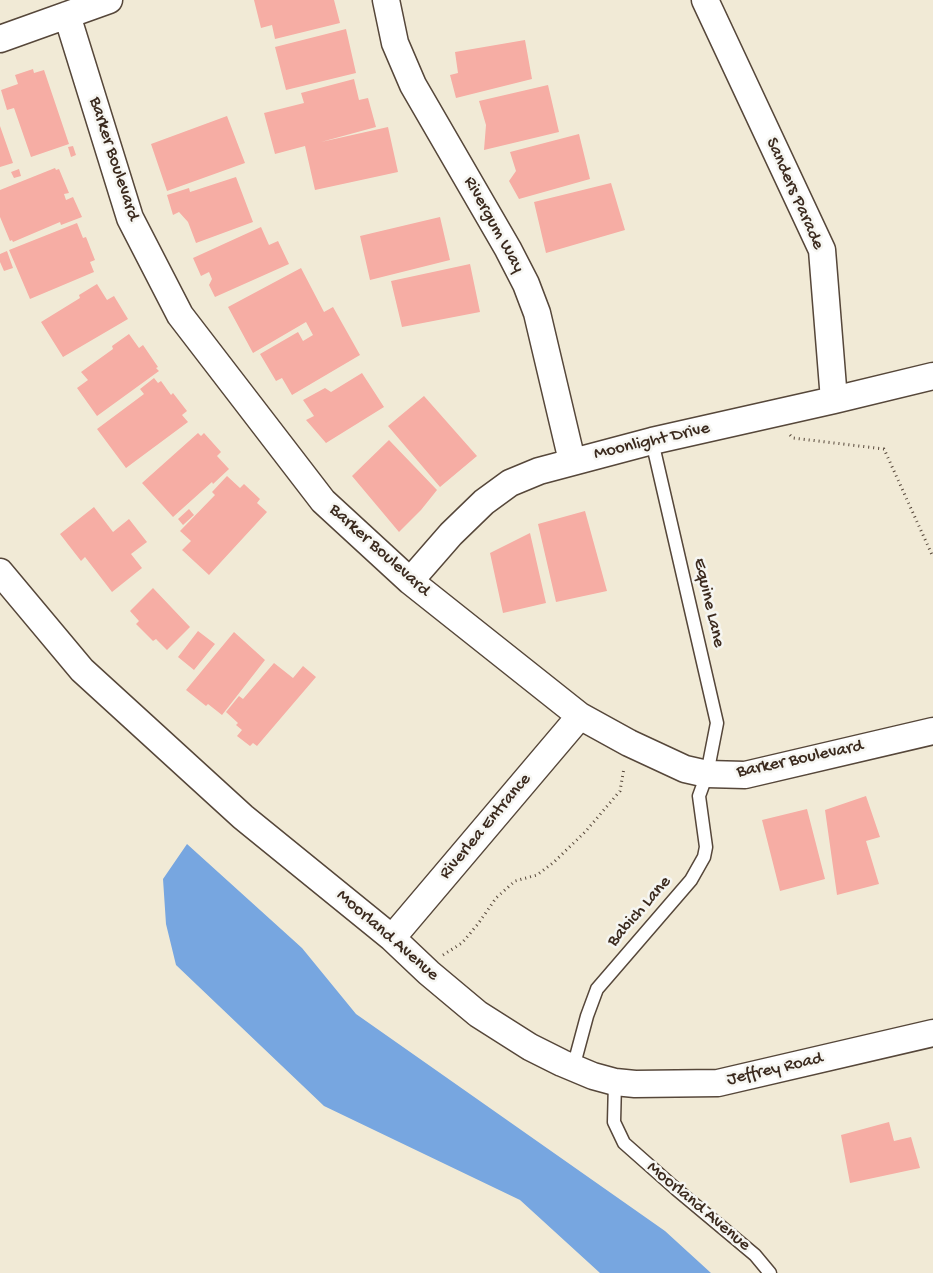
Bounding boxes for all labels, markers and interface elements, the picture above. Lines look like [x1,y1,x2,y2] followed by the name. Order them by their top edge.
[83,95,143,223] street label: Barker Boulevard
[760,135,828,253] street label: Sanders Parade
[458,173,528,277] street label: Rivergum Way
[592,418,712,466] street label: Moonlight Drive
[324,500,434,602] street label: Barker Boulevard
[687,556,729,650] street label: Equine Lane
[735,736,865,784] street label: Barker Boulevard
[435,770,537,884] street label: Riverlea Entrance
[603,872,677,952] street label: Babich Lane
[331,886,443,986] street label: Moorland Avenue
[725,1048,825,1092] street label: Jeffrey Road
[642,1157,754,1257] street label: Moorland Avenue

